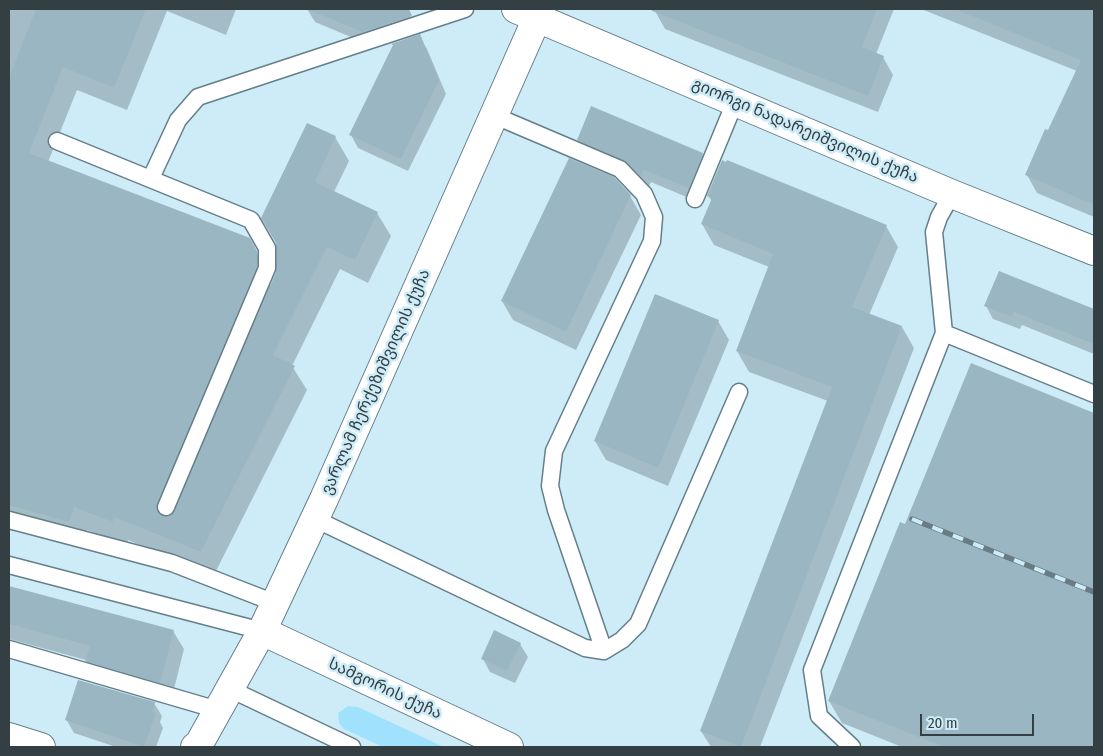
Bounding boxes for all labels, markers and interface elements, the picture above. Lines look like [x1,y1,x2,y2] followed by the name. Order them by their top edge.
[689,75,921,187] street label: გიორგი ნადარეიშვილის ქუჩა
[317,266,435,498] street label: ვარლამ ჩერქეზიშვილის ქუჩა
[325,654,445,724] street label: სამგორის ქუჩა
[923,704,1037,736] scale bar
[928,714,958,732] text: 20 m

